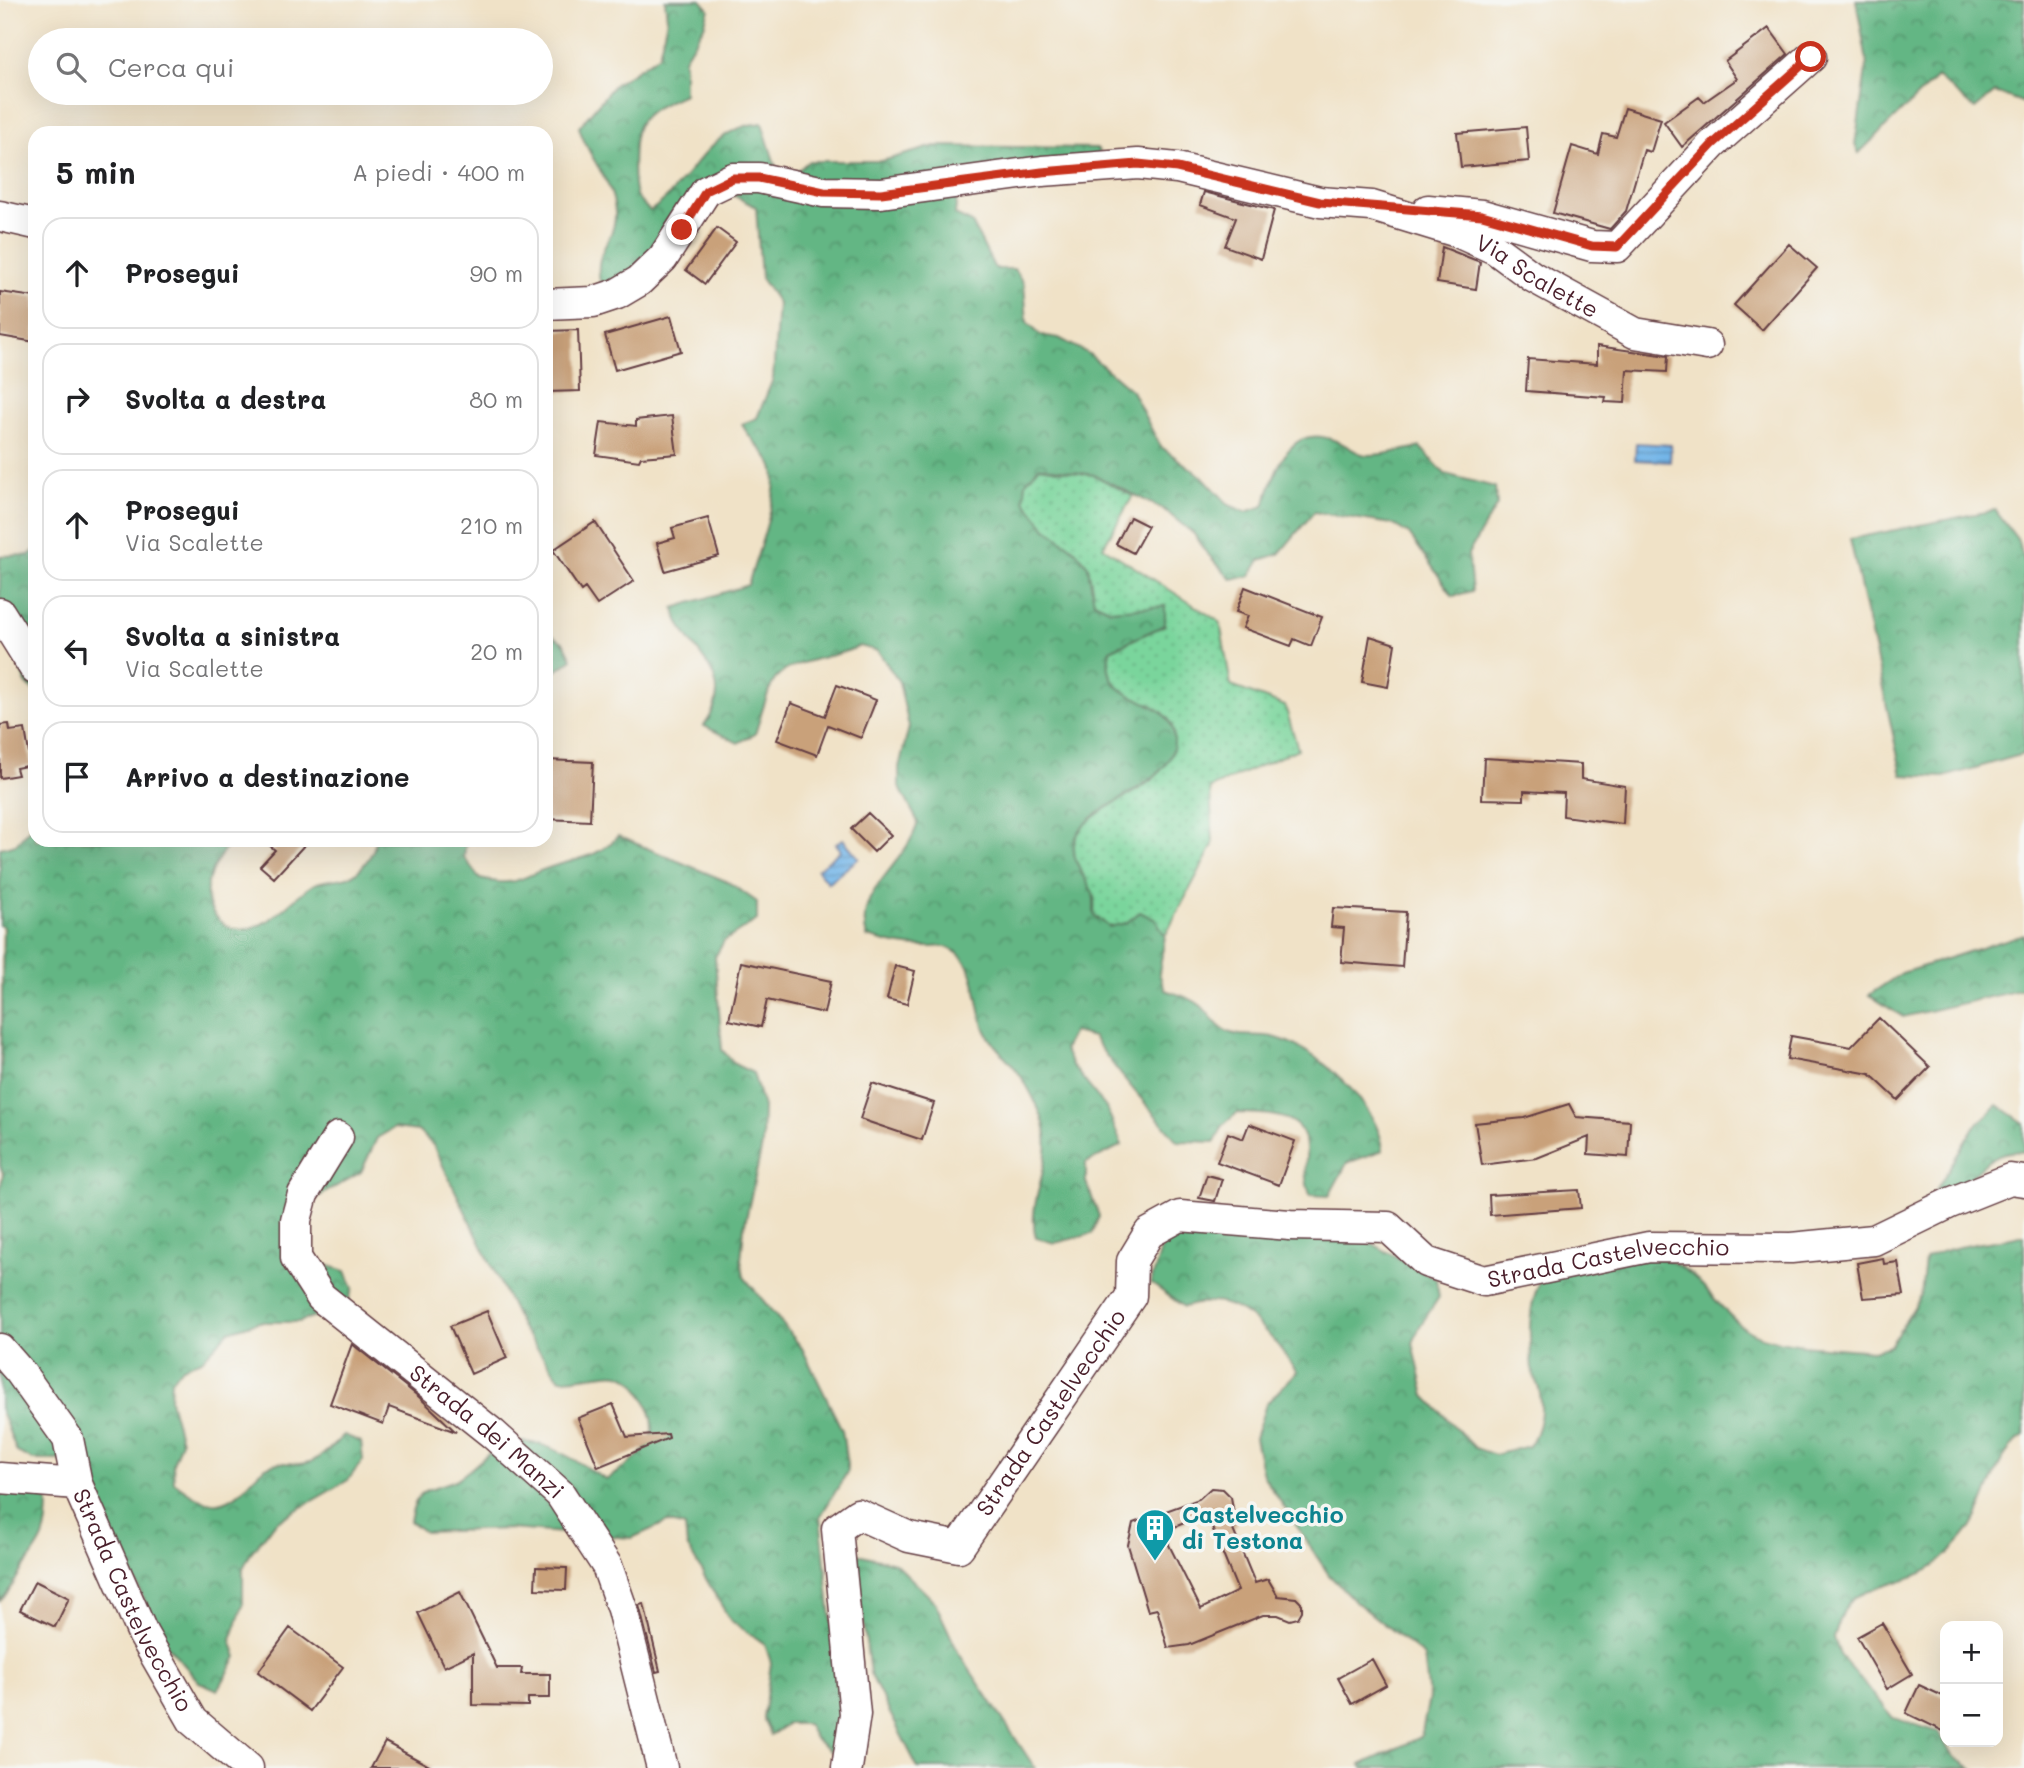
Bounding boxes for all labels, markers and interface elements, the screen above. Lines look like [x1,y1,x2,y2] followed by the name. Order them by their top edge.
[28,28,553,105] search box
[1795,41,1826,72] route start
[52,48,90,86] icon: search
[108,50,234,84] text: Cerca qui
[56,152,136,192] text: 5 min
[352,157,525,187] text: A piedi · 400 m
[666,214,697,245] route end
[1472,227,1604,324] street label: Via Scalette
[58,254,96,292] icon: ahead
[125,256,240,290] text: Prosegui
[470,258,523,288] text: 90 m
[58,380,96,418] icon: right
[125,382,326,416] text: Svolta a destra
[469,384,523,414] text: 80 m
[125,493,240,527] text: Prosegui
[58,506,96,544] icon: ahead
[460,510,523,540] text: 210 m
[125,527,264,557] text: Via Scalette
[125,619,340,653] text: Svolta a sinistra
[58,632,96,670] icon: left
[470,636,523,666] text: 20 m
[125,653,264,683] text: Via Scalette
[58,758,96,796] icon: arrive
[125,760,410,794] text: Arrivo a destinazione
[1485,1230,1729,1294] street label: Strada Castelvecchio
[969,1303,1132,1521] street label: Strada Castelvecchio
[404,1357,571,1505] street label: Strada dei Manzi
[67,1483,200,1717] street label: Strada Castelvecchio
[1182,1499,1344,1555] place label: Castelvecchio di Testona
[1134,1507,1176,1562] building icon: Castelvecchio di Testona
[1940,1621,2003,1747] map controls
[1940,1621,2003,1684] button: +
[1940,1684,2003,1747] button: −

